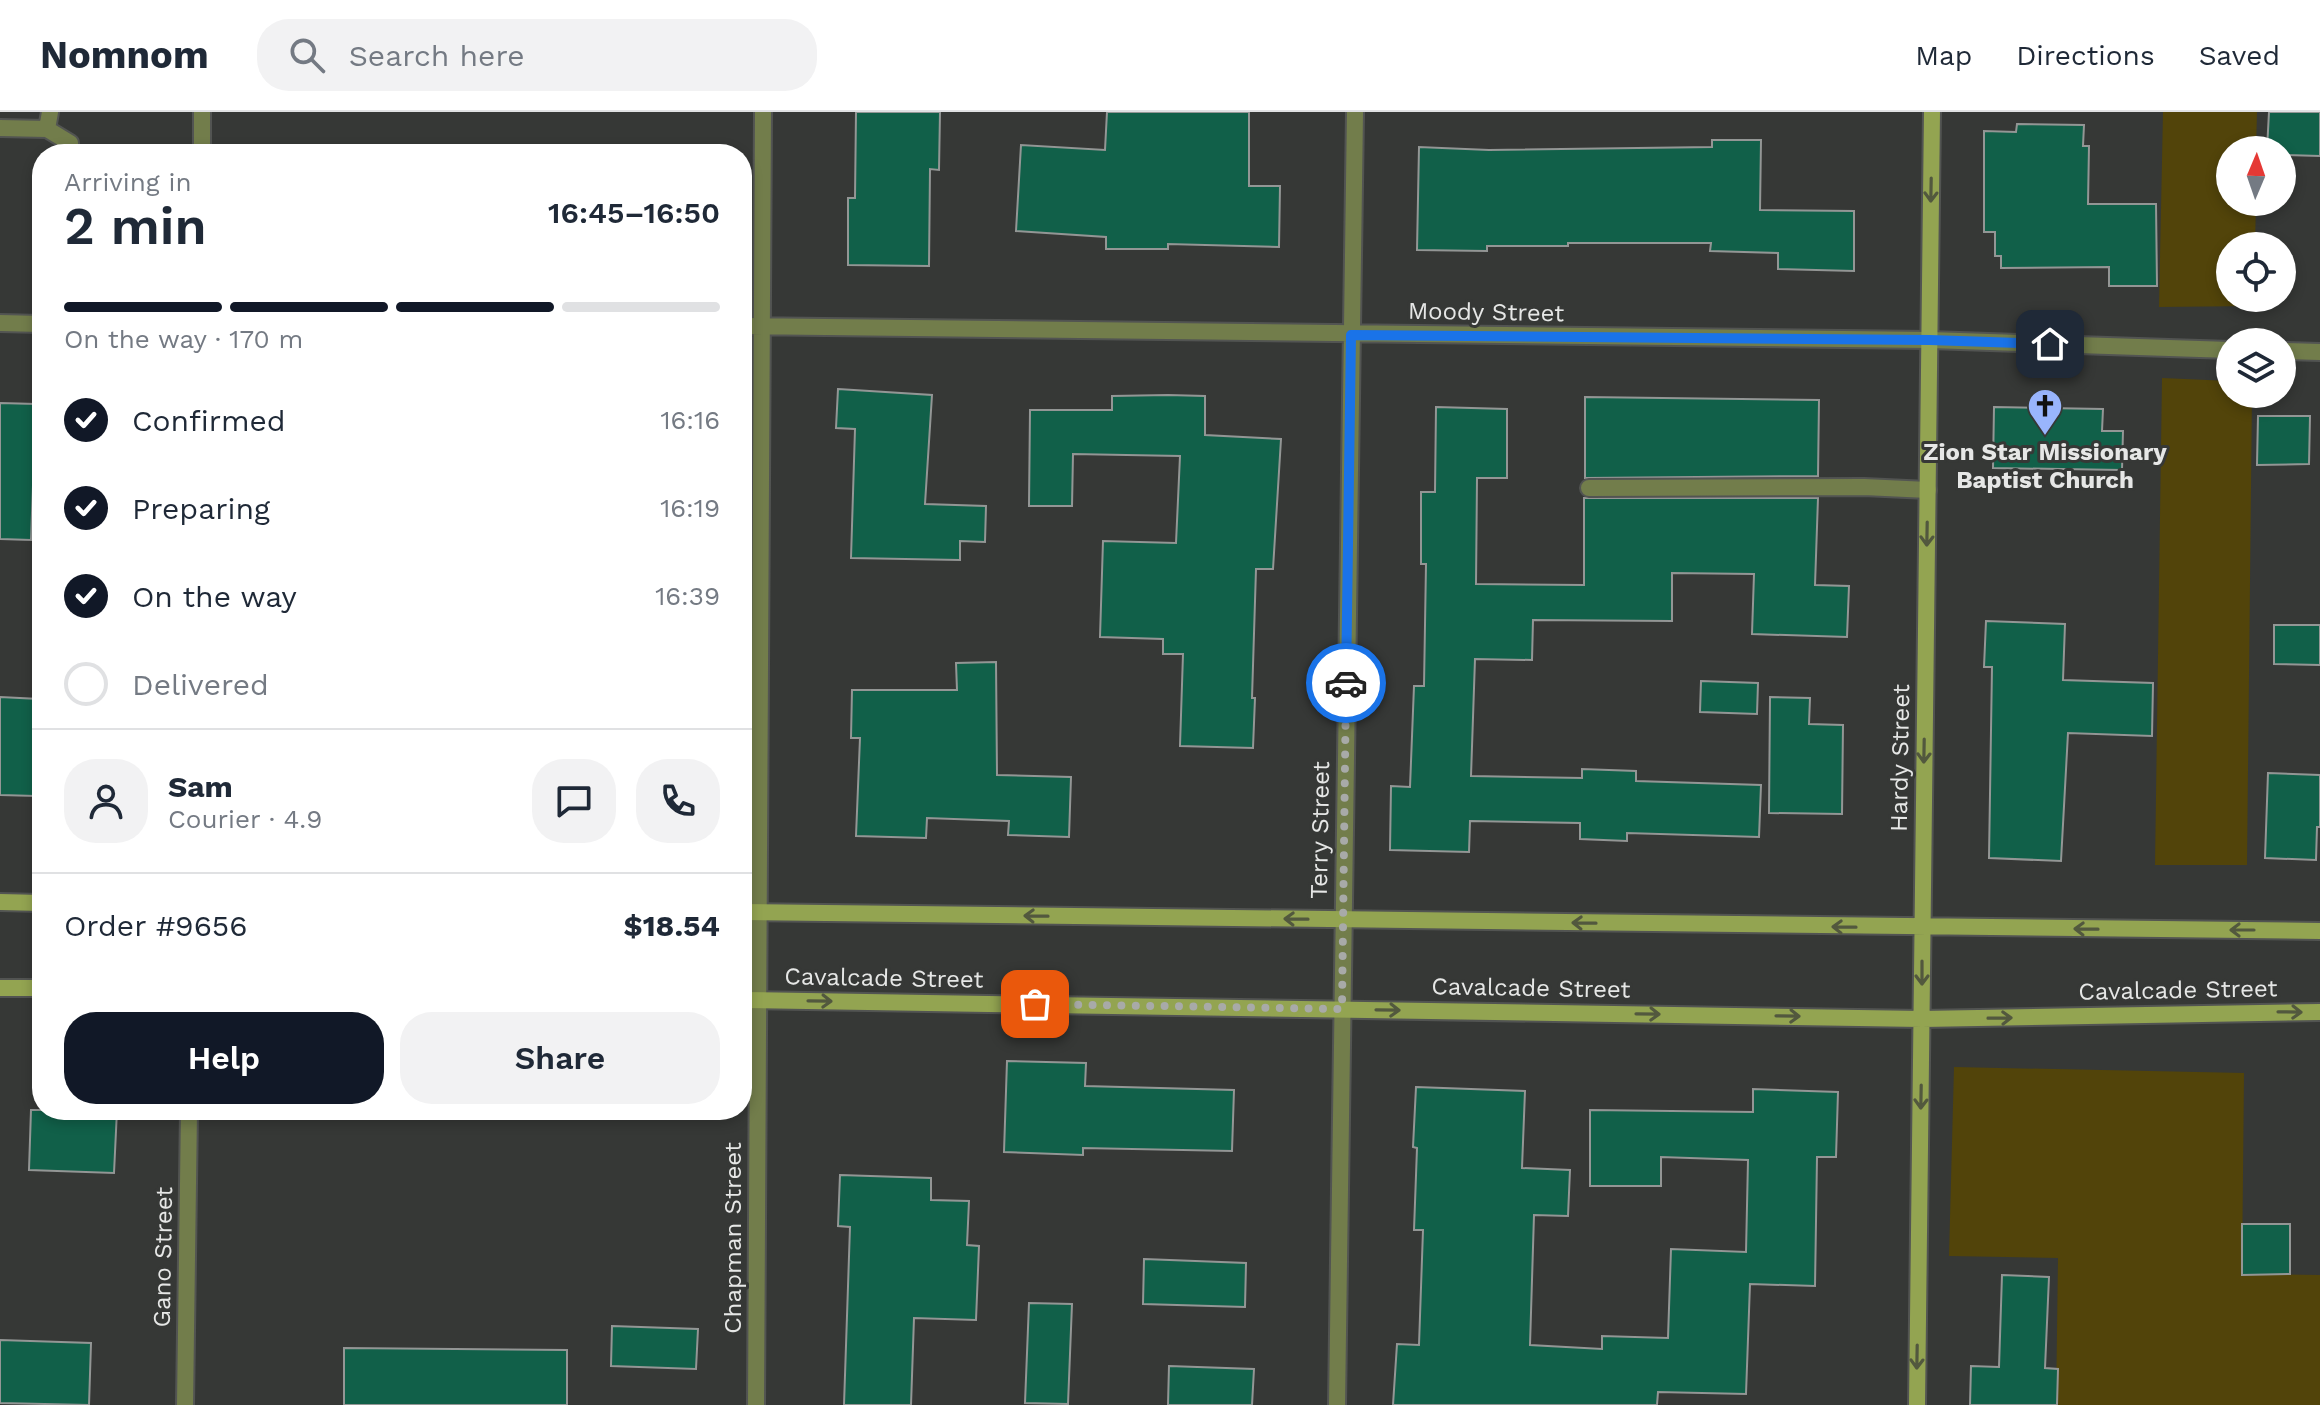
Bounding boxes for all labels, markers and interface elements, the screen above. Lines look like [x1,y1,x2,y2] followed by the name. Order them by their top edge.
[257,19,817,91] search box
[40,33,209,77] text: Nomnom
[285,33,329,77] icon: search
[349,38,524,73] text: Search here
[1915,39,1972,72] text: Map
[2016,39,2155,72] text: Directions
[2199,39,2280,72] text: Saved
[2216,136,2296,216] north arrow
[2216,136,2296,408] map controls
[64,167,192,197] text: Arriving in
[1923,176,1939,203] one-way arrow
[548,195,720,230] text: 16:45–16:50
[64,196,207,257] text: 2 min
[2216,232,2296,312] button: locate
[1408,297,1564,327] street label: Moody Street
[2016,310,2084,378] pin
[2028,322,2072,366] icon: home
[64,324,303,354] text: On the way · 170 m
[2216,328,2296,408] button: layers
[2026,387,2064,437] church icon: Zion Star Missionary Baptist Church
[64,398,108,442] icon: check
[132,403,286,438] text: Confirmed
[660,405,720,435] text: 16:16
[1923,438,2167,494] place label: Zion Star Missionary Baptist Church
[64,486,108,530] icon: check
[132,491,270,526] text: Preparing
[660,493,720,523] text: 16:19
[1919,520,1935,547] one-way arrow
[64,574,108,618] icon: check
[132,579,297,614] text: On the way
[655,581,720,611] text: 16:39
[1306,643,1386,723] courier
[1324,661,1368,705] icon: car
[132,667,269,702] text: Delivered
[1885,684,1915,832] street label: Hardy Street
[1916,737,1932,764] one-way arrow
[64,759,148,843] button: person
[532,759,616,843] button: chat
[636,759,720,843] button: phone
[1305,761,1335,899] street label: Terry Street
[168,769,233,804] text: Sam
[168,804,322,834] text: Courier · 4.9
[64,908,248,943] text: Order #9656
[623,908,720,943] text: $18.54
[1023,908,1050,924] one-way arrow
[1283,911,1310,927] one-way arrow
[1571,915,1598,931] one-way arrow
[1831,919,1858,935] one-way arrow
[2073,921,2100,937] one-way arrow
[2229,922,2256,938] one-way arrow
[1914,959,1930,986] one-way arrow
[784,962,984,994] street label: Cavalcade Street
[1001,970,1069,1038] pin
[1431,972,1631,1004] street label: Cavalcade Street
[2078,974,2278,1006] street label: Cavalcade Street
[1013,982,1057,1026] icon: bag
[806,993,833,1009] one-way arrow
[1374,1002,1401,1018] one-way arrow
[2276,1004,2303,1020] one-way arrow
[1634,1007,1661,1022] one-way arrow
[1774,1009,1801,1024] one-way arrow
[1986,1011,2012,1026] one-way arrow
[64,1012,384,1104] button: Help
[400,1012,720,1104] button: Share
[1913,1083,1929,1110] one-way arrow
[719,1142,747,1334] street label: Chapman Street
[148,1186,178,1328] street label: Gano Street
[1910,1343,1925,1370] one-way arrow

